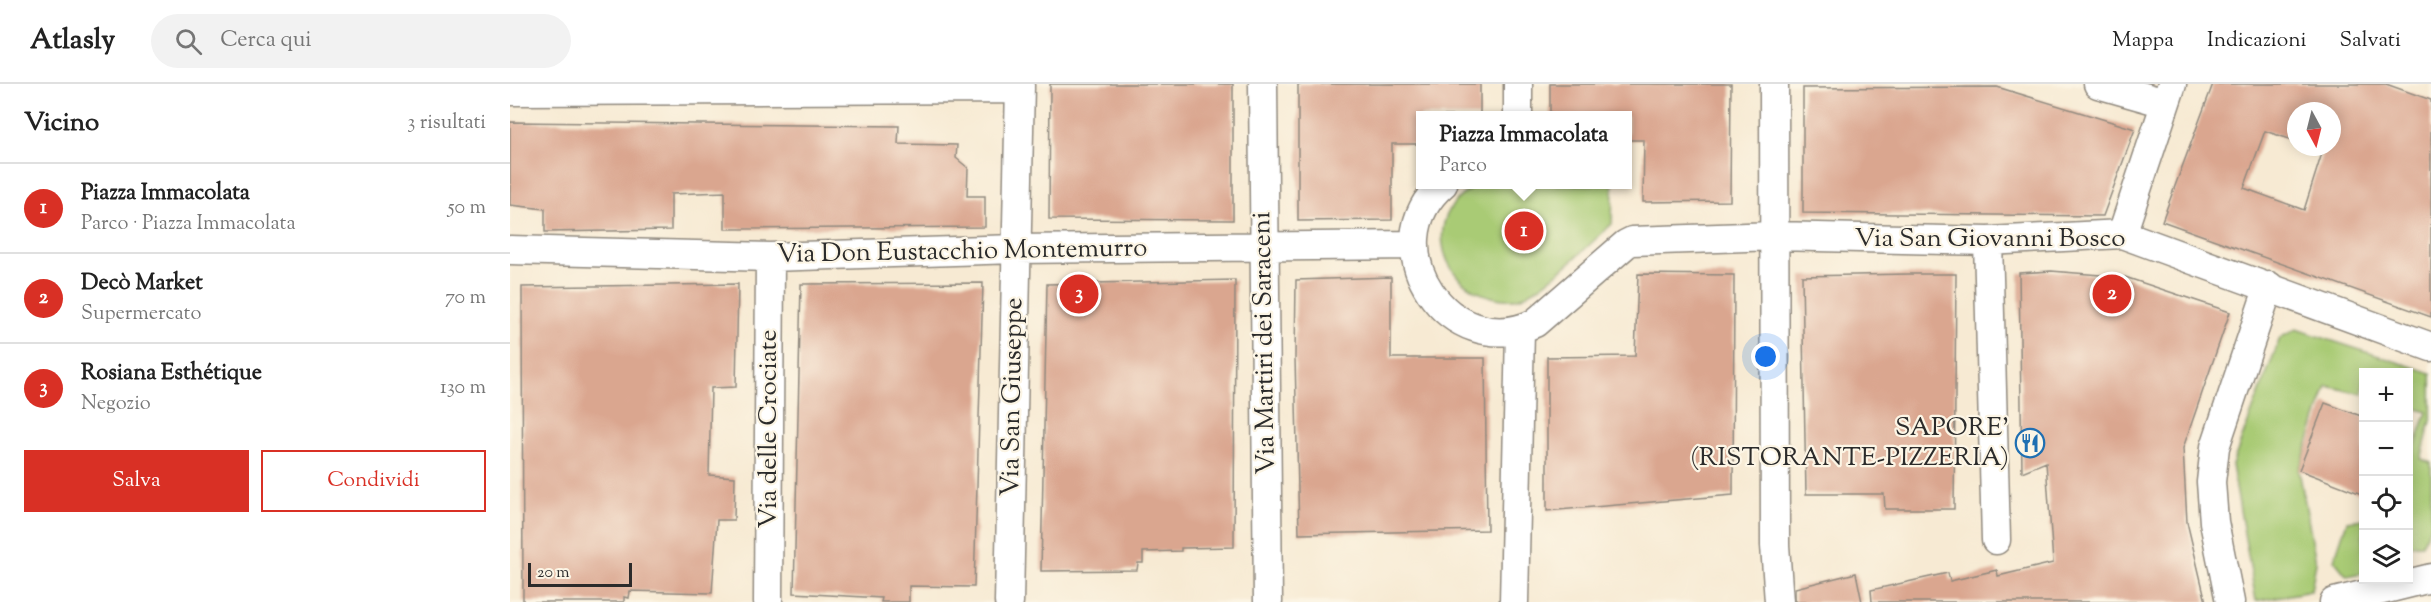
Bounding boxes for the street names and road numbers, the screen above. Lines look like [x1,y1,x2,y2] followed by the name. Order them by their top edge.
[1244,211,1286,475] street label: Via Martiri dei Saraceni
[1855,221,2125,258] street label: Via San Giovanni Bosco
[776,230,1148,274] street label: Via Don Eustacchio Montemurro
[993,297,1033,497] street label: Via San Giuseppe
[751,329,788,529] street label: Via delle Crociate

